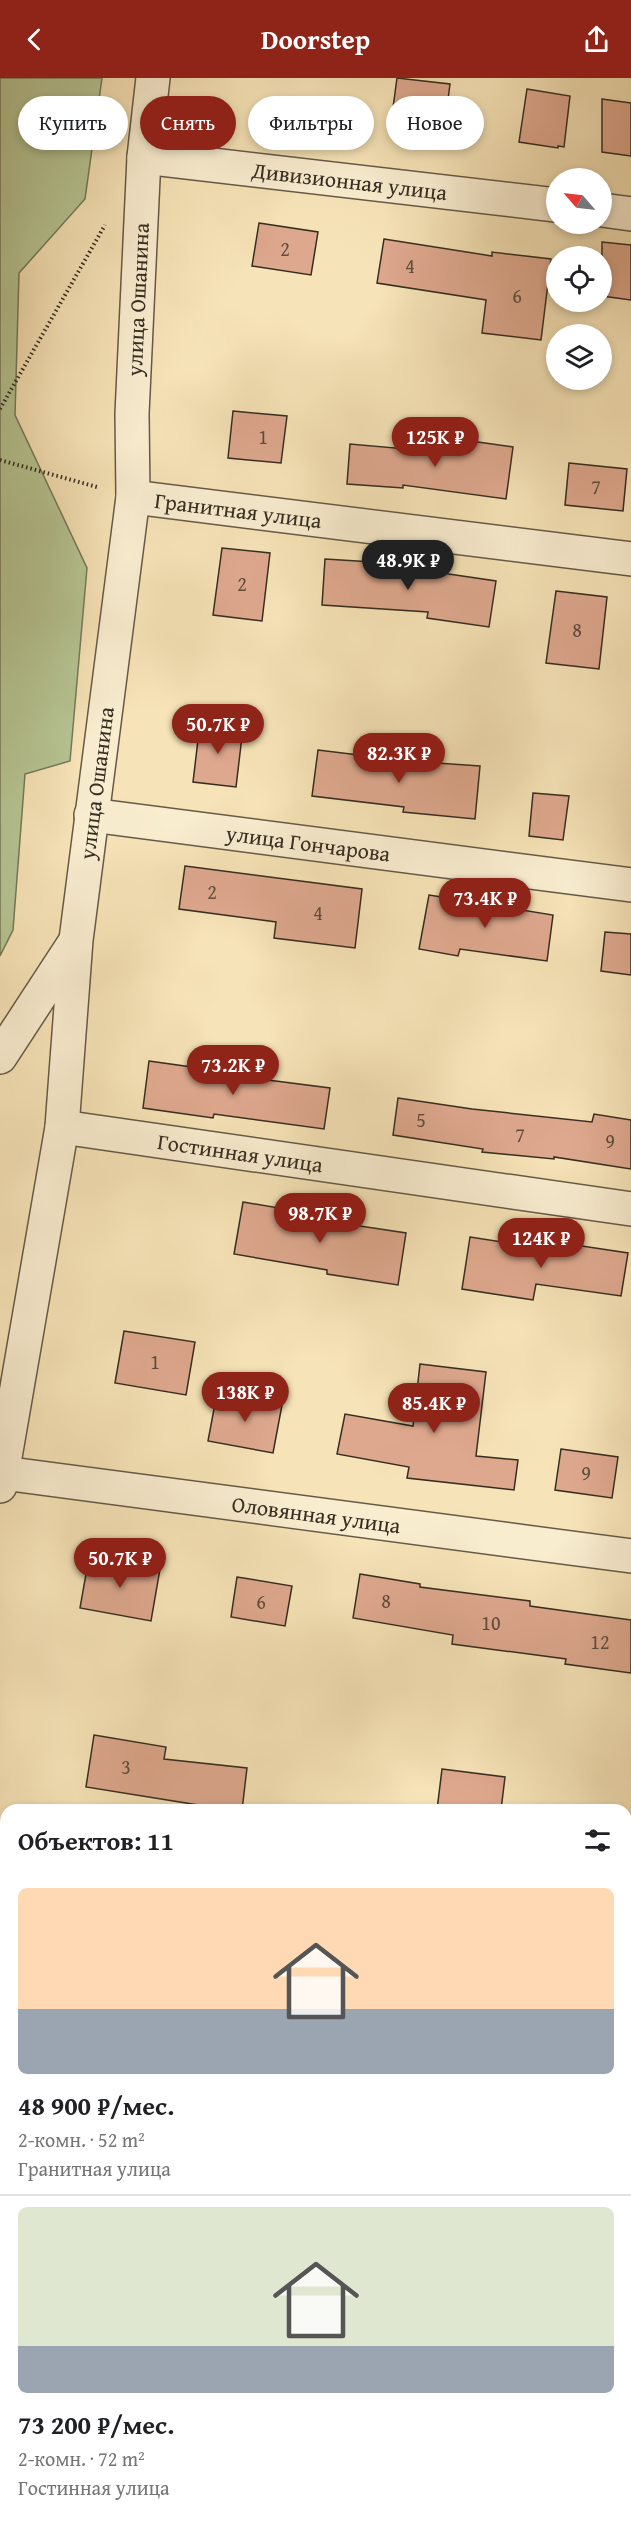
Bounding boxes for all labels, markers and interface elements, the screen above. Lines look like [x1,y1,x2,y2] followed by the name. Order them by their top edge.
[261,19,370,59] text: Doorstep
[18,23,51,56] icon: back
[580,23,613,56] icon: share
[18,96,128,150] chip: Купить
[140,96,236,150] chip: Снять
[248,96,374,150] chip: Фильтры
[386,96,484,150] chip: Новое
[249,154,449,208] street label: Дивизионная улица
[546,168,612,234] north arrow
[546,168,612,390] map controls
[118,221,157,378] street label: улица Ошанина
[280,234,290,263] house number: 2
[546,246,612,312] button: locate
[405,251,415,280] house number: 4
[512,281,522,310] house number: 6
[546,324,612,390] button: layers
[386,417,484,468] pin: 125K ₽
[258,422,268,451] house number: 1
[406,422,464,451] text: 125K ₽
[591,472,601,501] house number: 7
[153,484,324,536] street label: Гранитная улица
[353,540,463,591] pin: 48.9K ₽
[376,545,440,574] text: 48.9K ₽
[237,569,247,598] house number: 2
[572,615,582,644] house number: 8
[70,704,122,862] street label: улица Ошанина
[163,704,273,755] pin: 50.7K ₽
[186,709,250,738] text: 50.7K ₽
[344,733,454,784] pin: 82.3K ₽
[367,738,431,767] text: 82.3K ₽
[223,817,393,870] street label: улица Гончарова
[207,877,217,906] house number: 2
[430,878,540,929] pin: 73.4K ₽
[453,883,517,912] text: 73.4K ₽
[313,898,323,927] house number: 4
[178,1045,288,1096] pin: 73.2K ₽
[201,1050,265,1079] text: 73.2K ₽
[416,1105,426,1134] house number: 5
[515,1120,525,1149] house number: 7
[155,1125,326,1180] street label: Гостинная улица
[605,1126,615,1155] house number: 9
[265,1193,375,1244] pin: 98.7K ₽
[288,1198,352,1227] text: 98.7K ₽
[492,1218,590,1269] pin: 124K ₽
[512,1223,570,1252] text: 124K ₽
[150,1347,160,1376] house number: 1
[196,1372,294,1423] pin: 138K ₽
[216,1377,274,1406] text: 138K ₽
[379,1383,489,1434] pin: 85.4K ₽
[402,1388,466,1417] text: 85.4K ₽
[581,1458,591,1487] house number: 9
[230,1487,403,1541] street label: Оловянная улица
[65,1538,175,1589] pin: 50.7K ₽
[88,1543,152,1572] text: 50.7K ₽
[381,1586,391,1615] house number: 8
[256,1587,266,1616] house number: 6
[481,1608,501,1637] house number: 10
[590,1627,610,1656] house number: 12
[121,1752,131,1781] house number: 3
[18,1821,174,1860] text: Объектов: 11
[581,1824,614,1857] icon: filters
[262,1927,370,2035] icon: home
[18,2086,174,2125] text: 48 900 ₽/мес.
[18,2125,145,2154] text: 2-комн. · 52 m²
[18,2154,171,2183] text: Гранитная улица
[262,2246,370,2354] icon: home
[18,2405,174,2444] text: 73 200 ₽/мес.
[18,2444,145,2473] text: 2-комн. · 72 m²
[18,2473,170,2502] text: Гостинная улица

